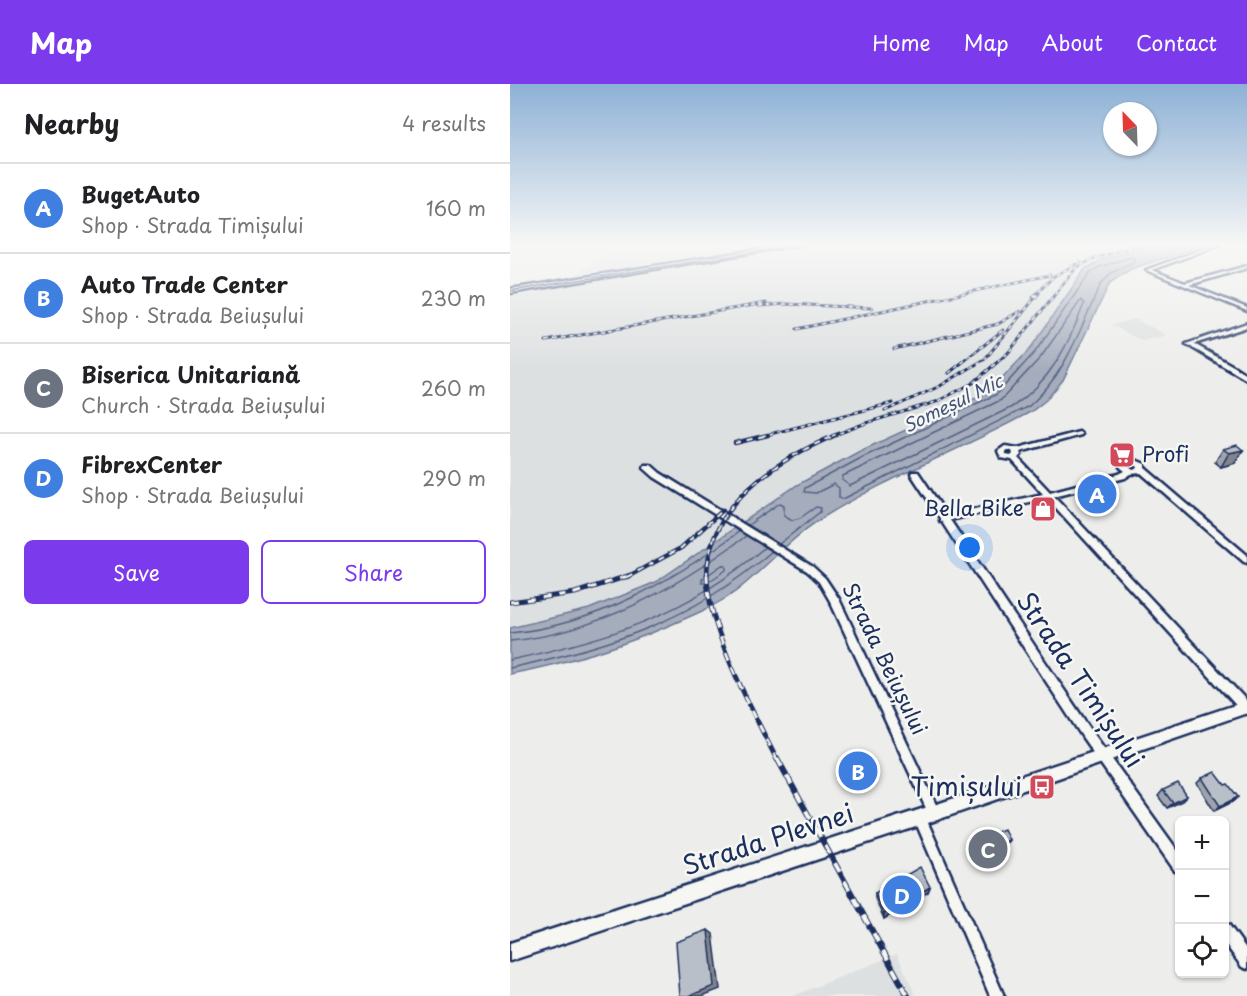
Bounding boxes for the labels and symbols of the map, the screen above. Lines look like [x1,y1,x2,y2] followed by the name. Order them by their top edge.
[1103,102,1157,156] north arrow
[898,366,1009,438] water label: Someșul Mic
[1142,437,1189,469] place label: Profi
[1107,440,1137,470] supermarket icon: Profi
[1078,472,1116,516] pin: A
[924,491,1024,523] place label: Bella Bike
[1028,494,1058,524] shop icon: Bella Bike
[955,533,984,562] your location
[835,577,936,740] street label: Strada Beiușului
[1008,583,1155,775] street label: Strada Timișului
[838,748,878,794] pin: B
[910,766,1022,805] place label: Timișului
[1027,772,1057,802] bus stop icon: Timișului
[677,793,858,885] street label: Strada Plevnei
[968,826,1008,872] pin: C
[882,872,922,918] pin: D

